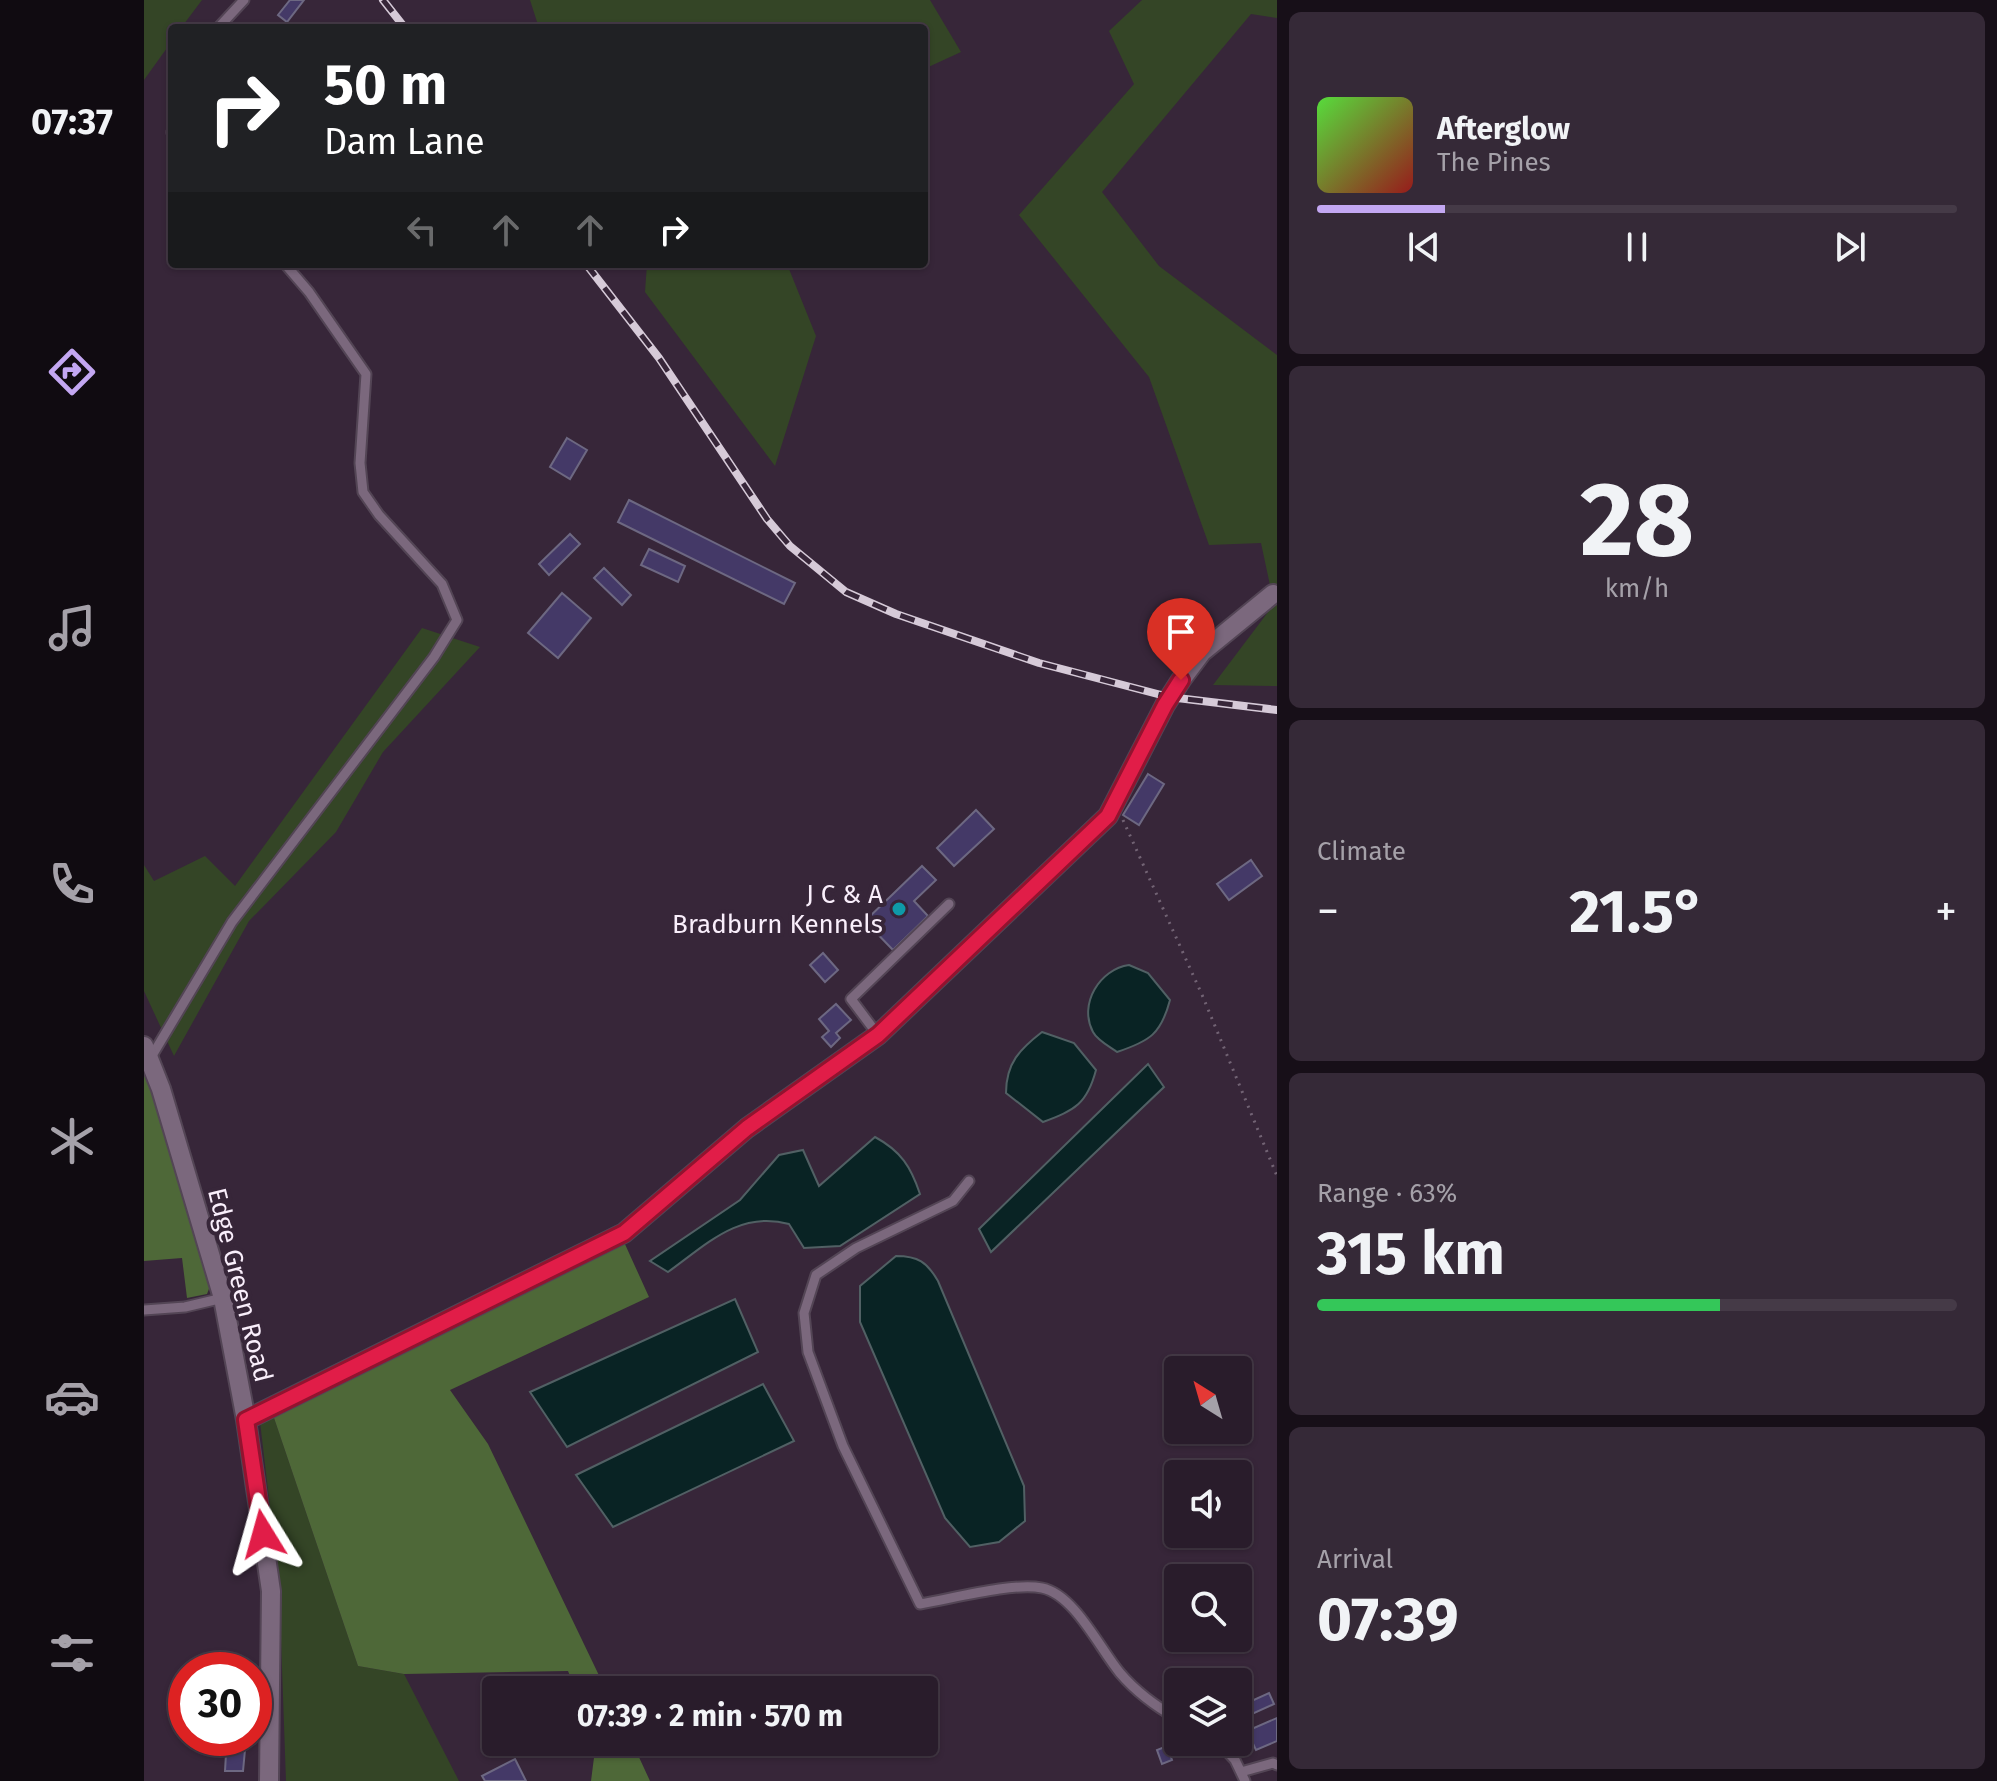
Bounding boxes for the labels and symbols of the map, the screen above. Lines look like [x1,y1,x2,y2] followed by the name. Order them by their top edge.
[1147,598,1215,680] pin
[672,879,883,940] place label: J C & A Bradburn Kennels
[890,900,908,918] marker: J C & A Bradburn Kennels
[201,1185,279,1385] street label: Edge Green Road
[1164,1356,1252,1444] north arrow
[221,1492,305,1576] position arrow
[168,1652,272,1756] speed limit sign: 30

